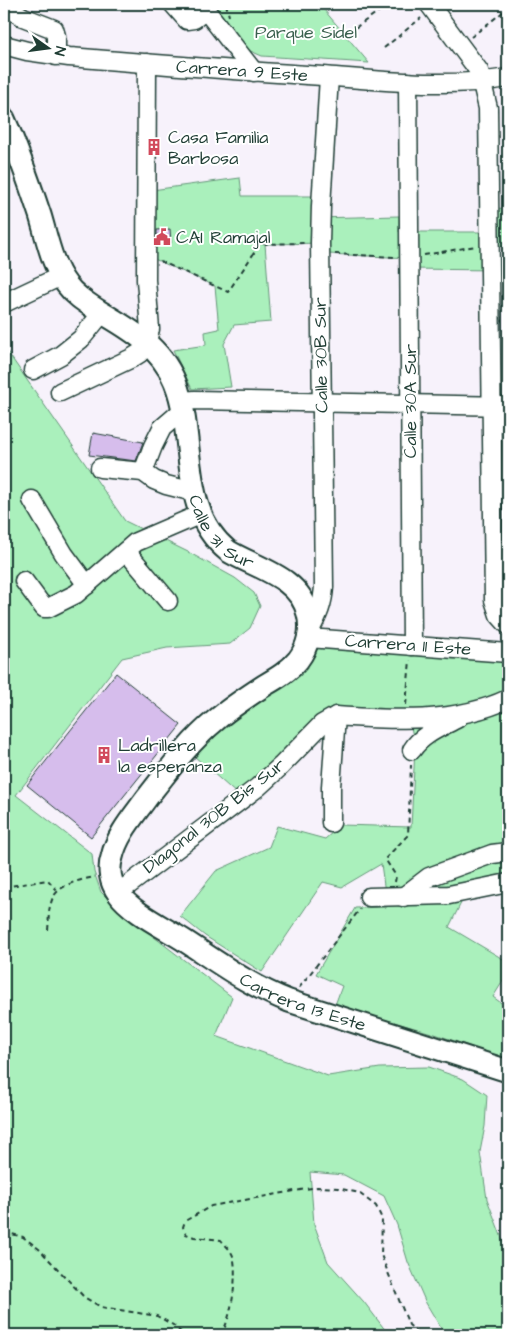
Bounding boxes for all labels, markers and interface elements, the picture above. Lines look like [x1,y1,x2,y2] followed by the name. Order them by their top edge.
[255,20,357,45] park label: Parque Sidel
[22,22,72,72] north arrow
[49,44,70,58] text: N
[175,54,309,88] street label: Carrera 9 Este
[168,125,268,171] place label: Casa Familia Barbosa
[144,137,164,157] building icon: Casa Familia Barbosa
[176,225,271,250] place label: CAI Ramajal
[152,227,172,247] public building icon: CAI Ramajal
[307,297,335,413] street label: Calle 30B Sur
[398,344,423,458] street label: Calle 30A Sur
[183,492,258,575] street label: Calle 31 Sur
[344,628,472,662] street label: Carrera 11 Este
[118,733,222,779] place label: Ladrillera la esperanza
[94,745,114,765] building icon: Ladrillera la esperanza
[138,753,291,880] street label: Diagonal 30B Bis Sur
[235,967,369,1037] street label: Carrera 13 Este

